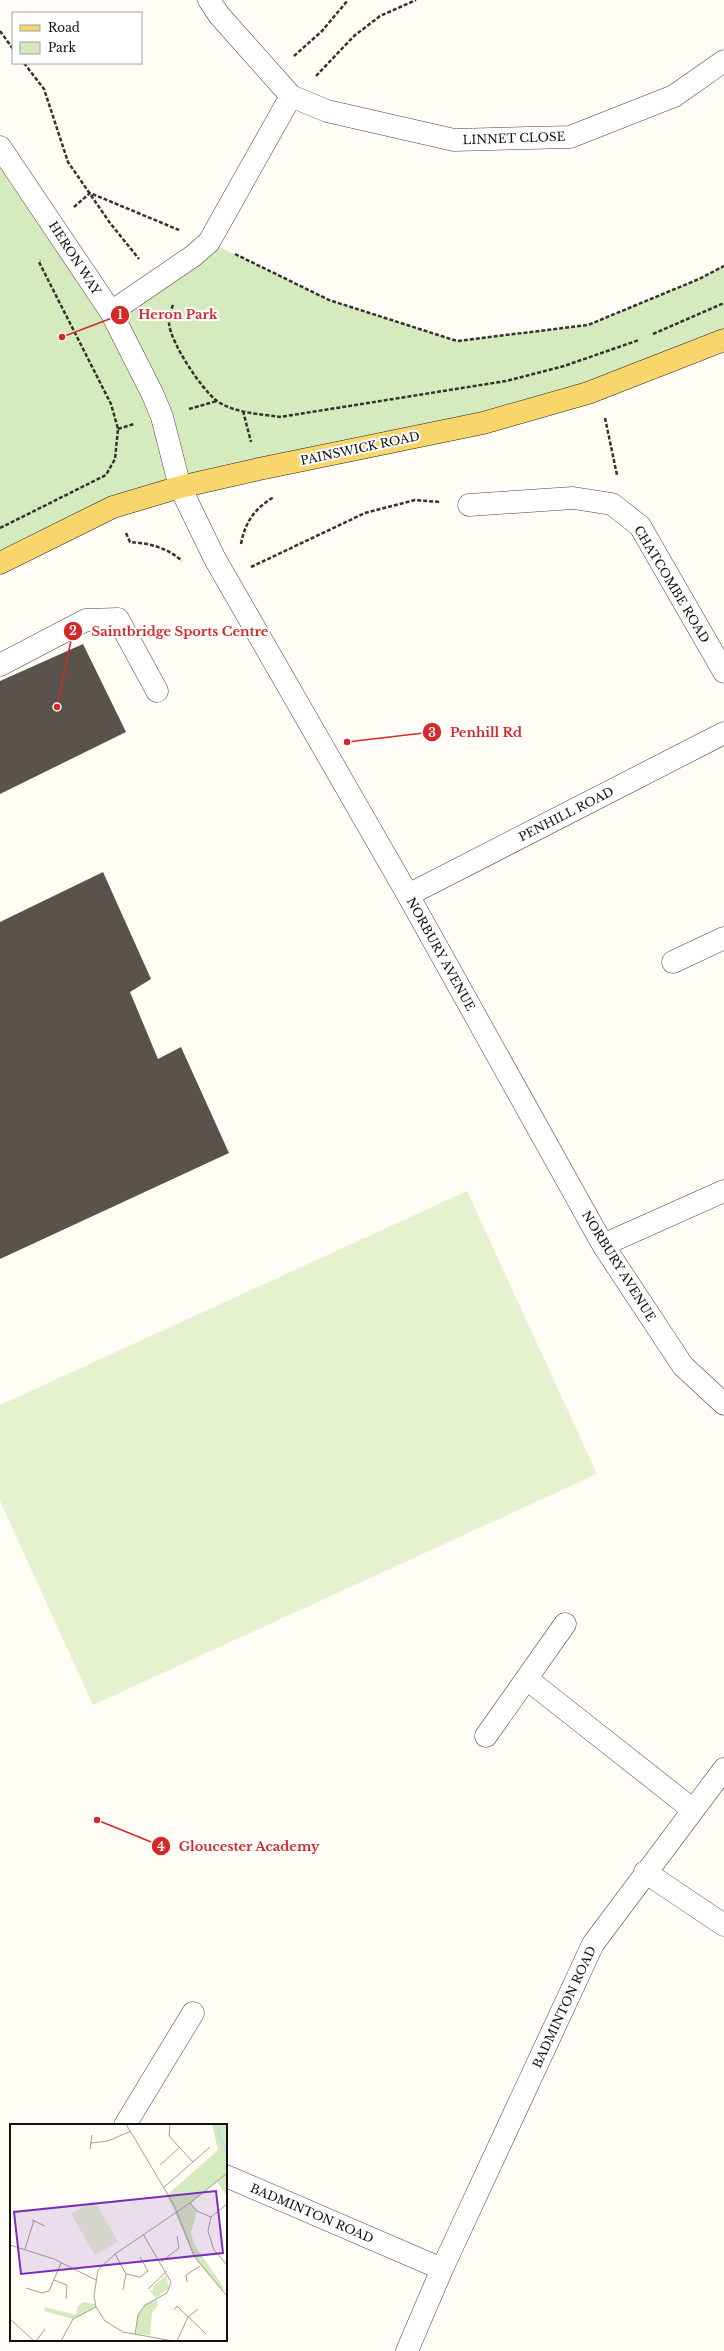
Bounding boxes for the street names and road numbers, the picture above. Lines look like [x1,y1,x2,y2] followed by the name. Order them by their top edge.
[462,129,566,147] street label: LINNET CLOSE
[46,218,104,298] street label: HERON WAY
[299,428,421,468] street label: PAINSWICK ROAD
[631,523,713,645] street label: CHATCOMBE ROAD
[516,784,616,844] street label: PENHILL ROAD
[404,895,479,1014] street label: NORBURY AVENUE
[579,1208,659,1324] street label: NORBURY AVENUE
[529,1944,599,2070] street label: BADMINTON ROAD
[248,2180,376,2246] street label: BADMINTON ROAD

